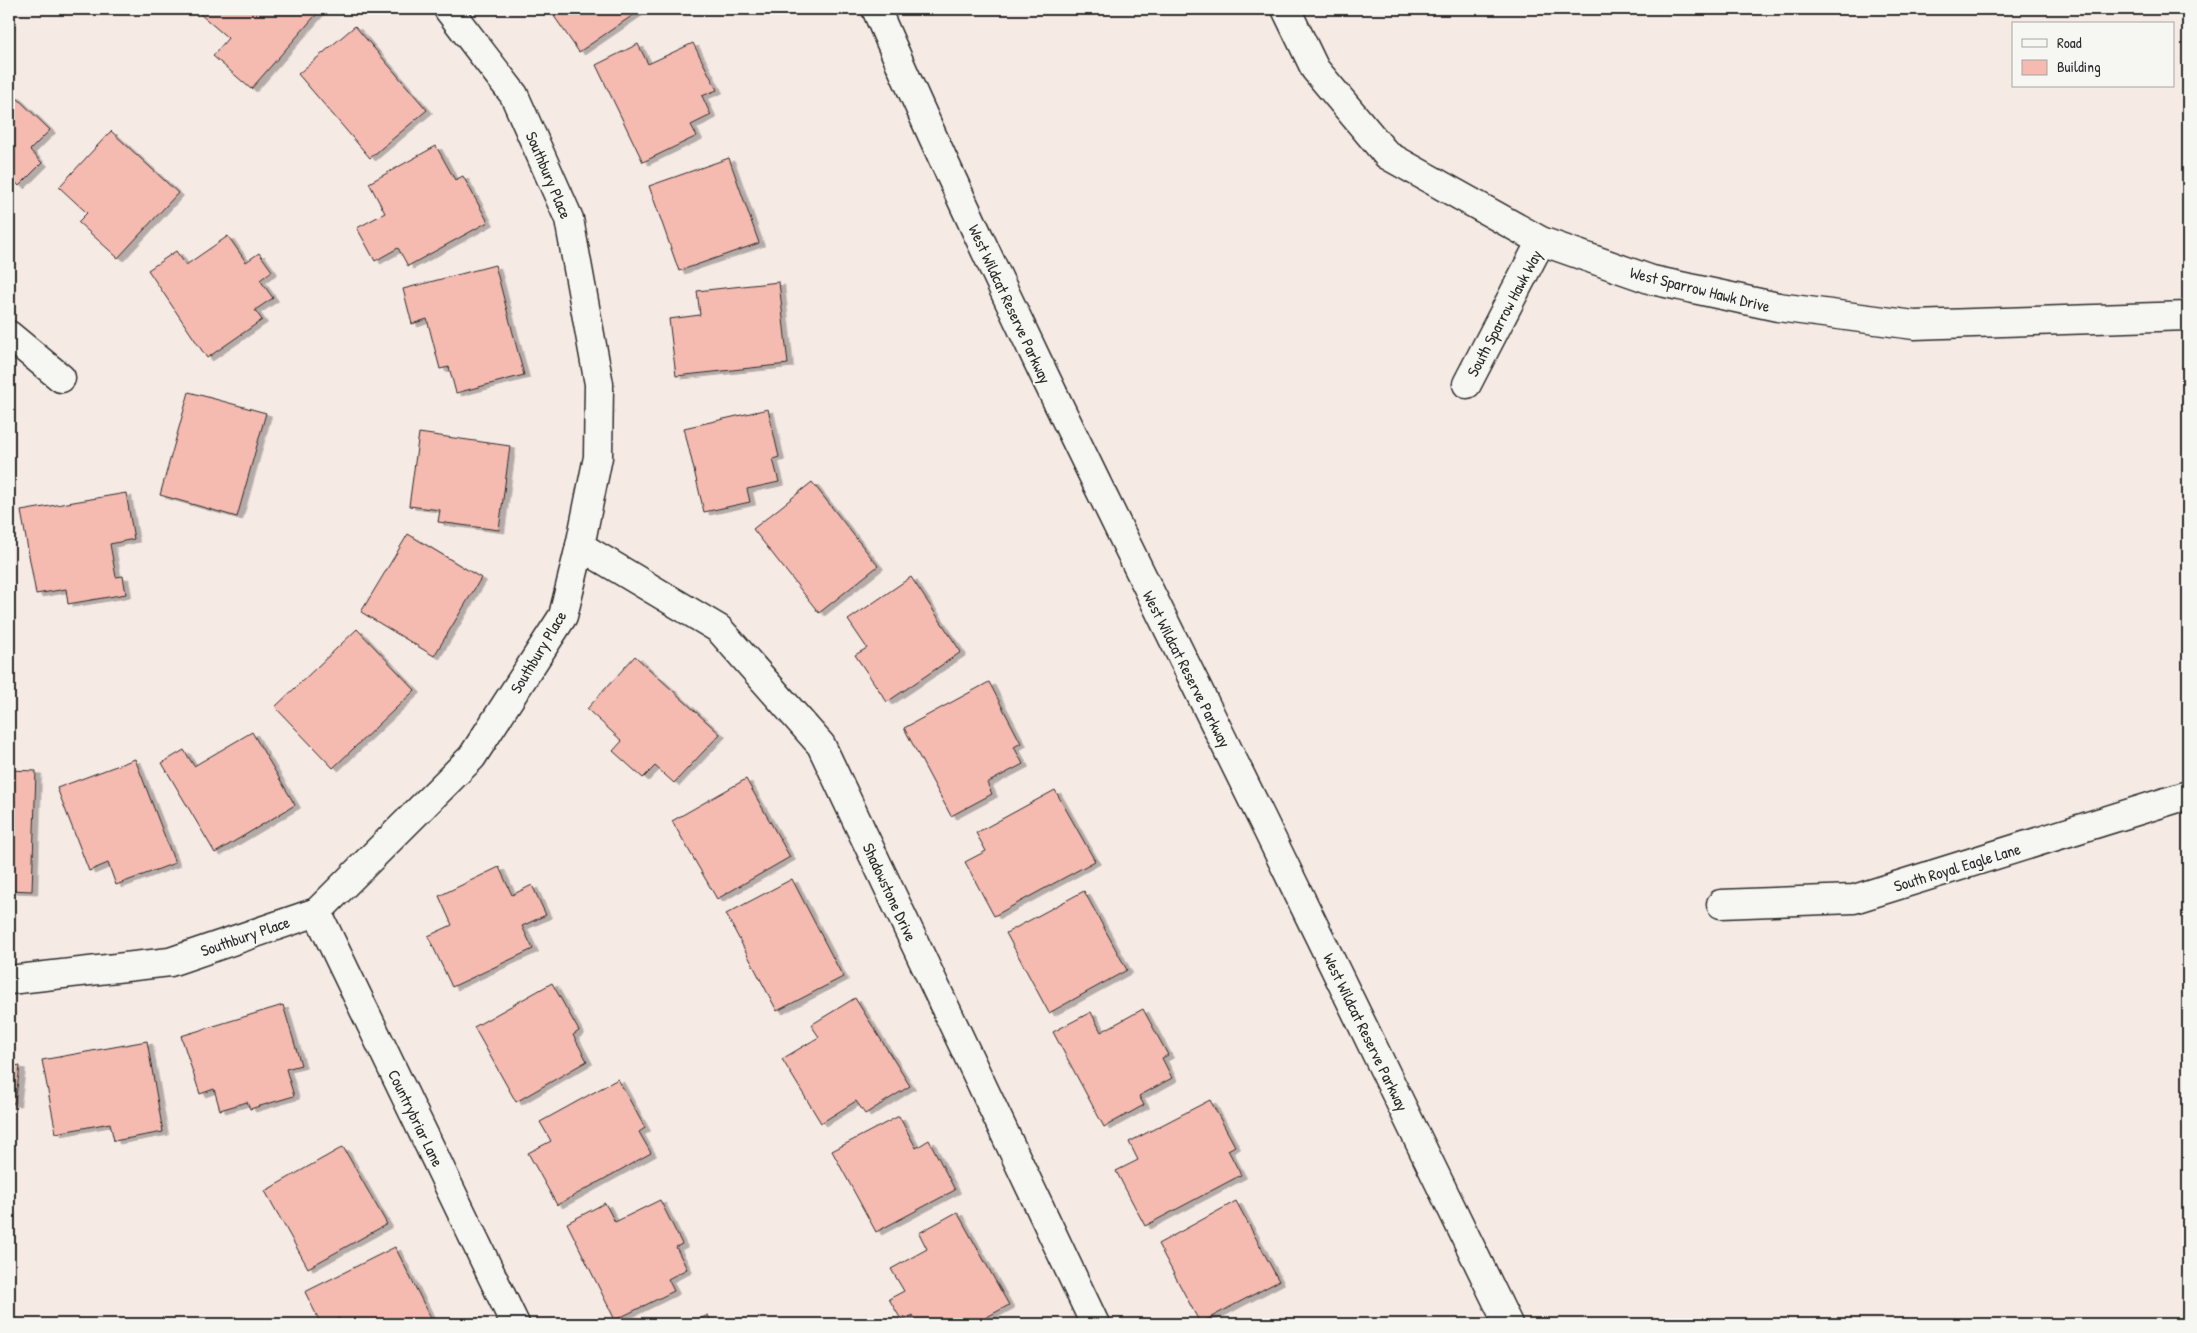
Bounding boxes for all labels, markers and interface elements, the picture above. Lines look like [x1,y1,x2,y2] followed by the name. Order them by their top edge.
[2012,22,2174,88] legend
[2057,32,2082,53] text: Road
[2057,56,2101,77] text: Building
[521,128,578,223] street label: Southbury Place
[963,221,1057,387] street label: West Wildcat Reserve Parkway
[1461,245,1547,380] street label: South Sparrow Hawk Way
[1628,261,1773,317] street label: West Sparrow Hawk Drive
[1138,587,1236,751] street label: West Wildcat Reserve Parkway
[505,606,572,697] street label: Southbury Place
[1891,837,2024,897] street label: South Royal Eagle Lane
[858,839,923,945] street label: Shadowstone Drive
[198,910,293,962] street label: Southbury Place
[1318,949,1414,1115] street label: West Wildcat Reserve Parkway
[383,1066,449,1171] street label: Countrybriar Lane

